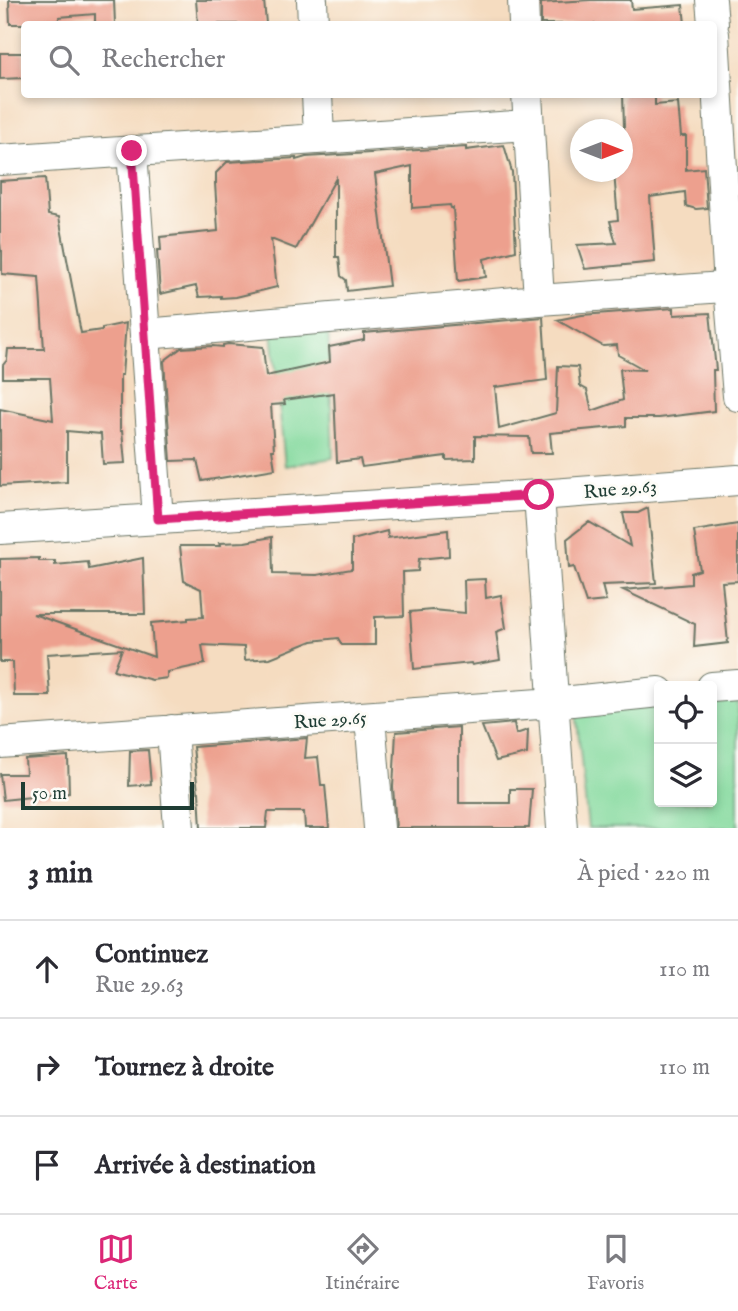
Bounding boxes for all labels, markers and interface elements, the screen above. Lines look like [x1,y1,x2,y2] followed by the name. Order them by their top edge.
[21,21,717,98] search box
[45,41,83,79] icon: search
[101,43,225,76] text: Rechercher
[570,119,633,182] north arrow
[116,135,147,166] route end
[583,475,658,505] street label: Rue 29.63
[523,479,554,510] route start
[654,681,717,807] map controls
[654,681,717,744] button: locate
[293,706,368,736] street label: Rue 29.65
[654,744,717,807] button: layers
[21,779,194,811] scale bar
[32,782,67,806] text: 50 m
[28,855,93,893] text: 3 min
[577,859,710,888] text: À pied · 220 m
[95,938,208,971] text: Continuez
[28,950,66,988] icon: ahead
[659,955,710,984] text: 110 m
[95,971,184,1000] text: Rue 29.63
[28,1048,66,1086] icon: right
[95,1051,274,1084] text: Tournez à droite
[659,1053,710,1082] text: 110 m
[28,1146,66,1184] icon: arrive
[95,1149,316,1182] text: Arrivée à destination
[94,1230,138,1296] tab: Carte
[325,1230,400,1296] tab: Itinéraire
[587,1230,644,1296] tab: Favoris

